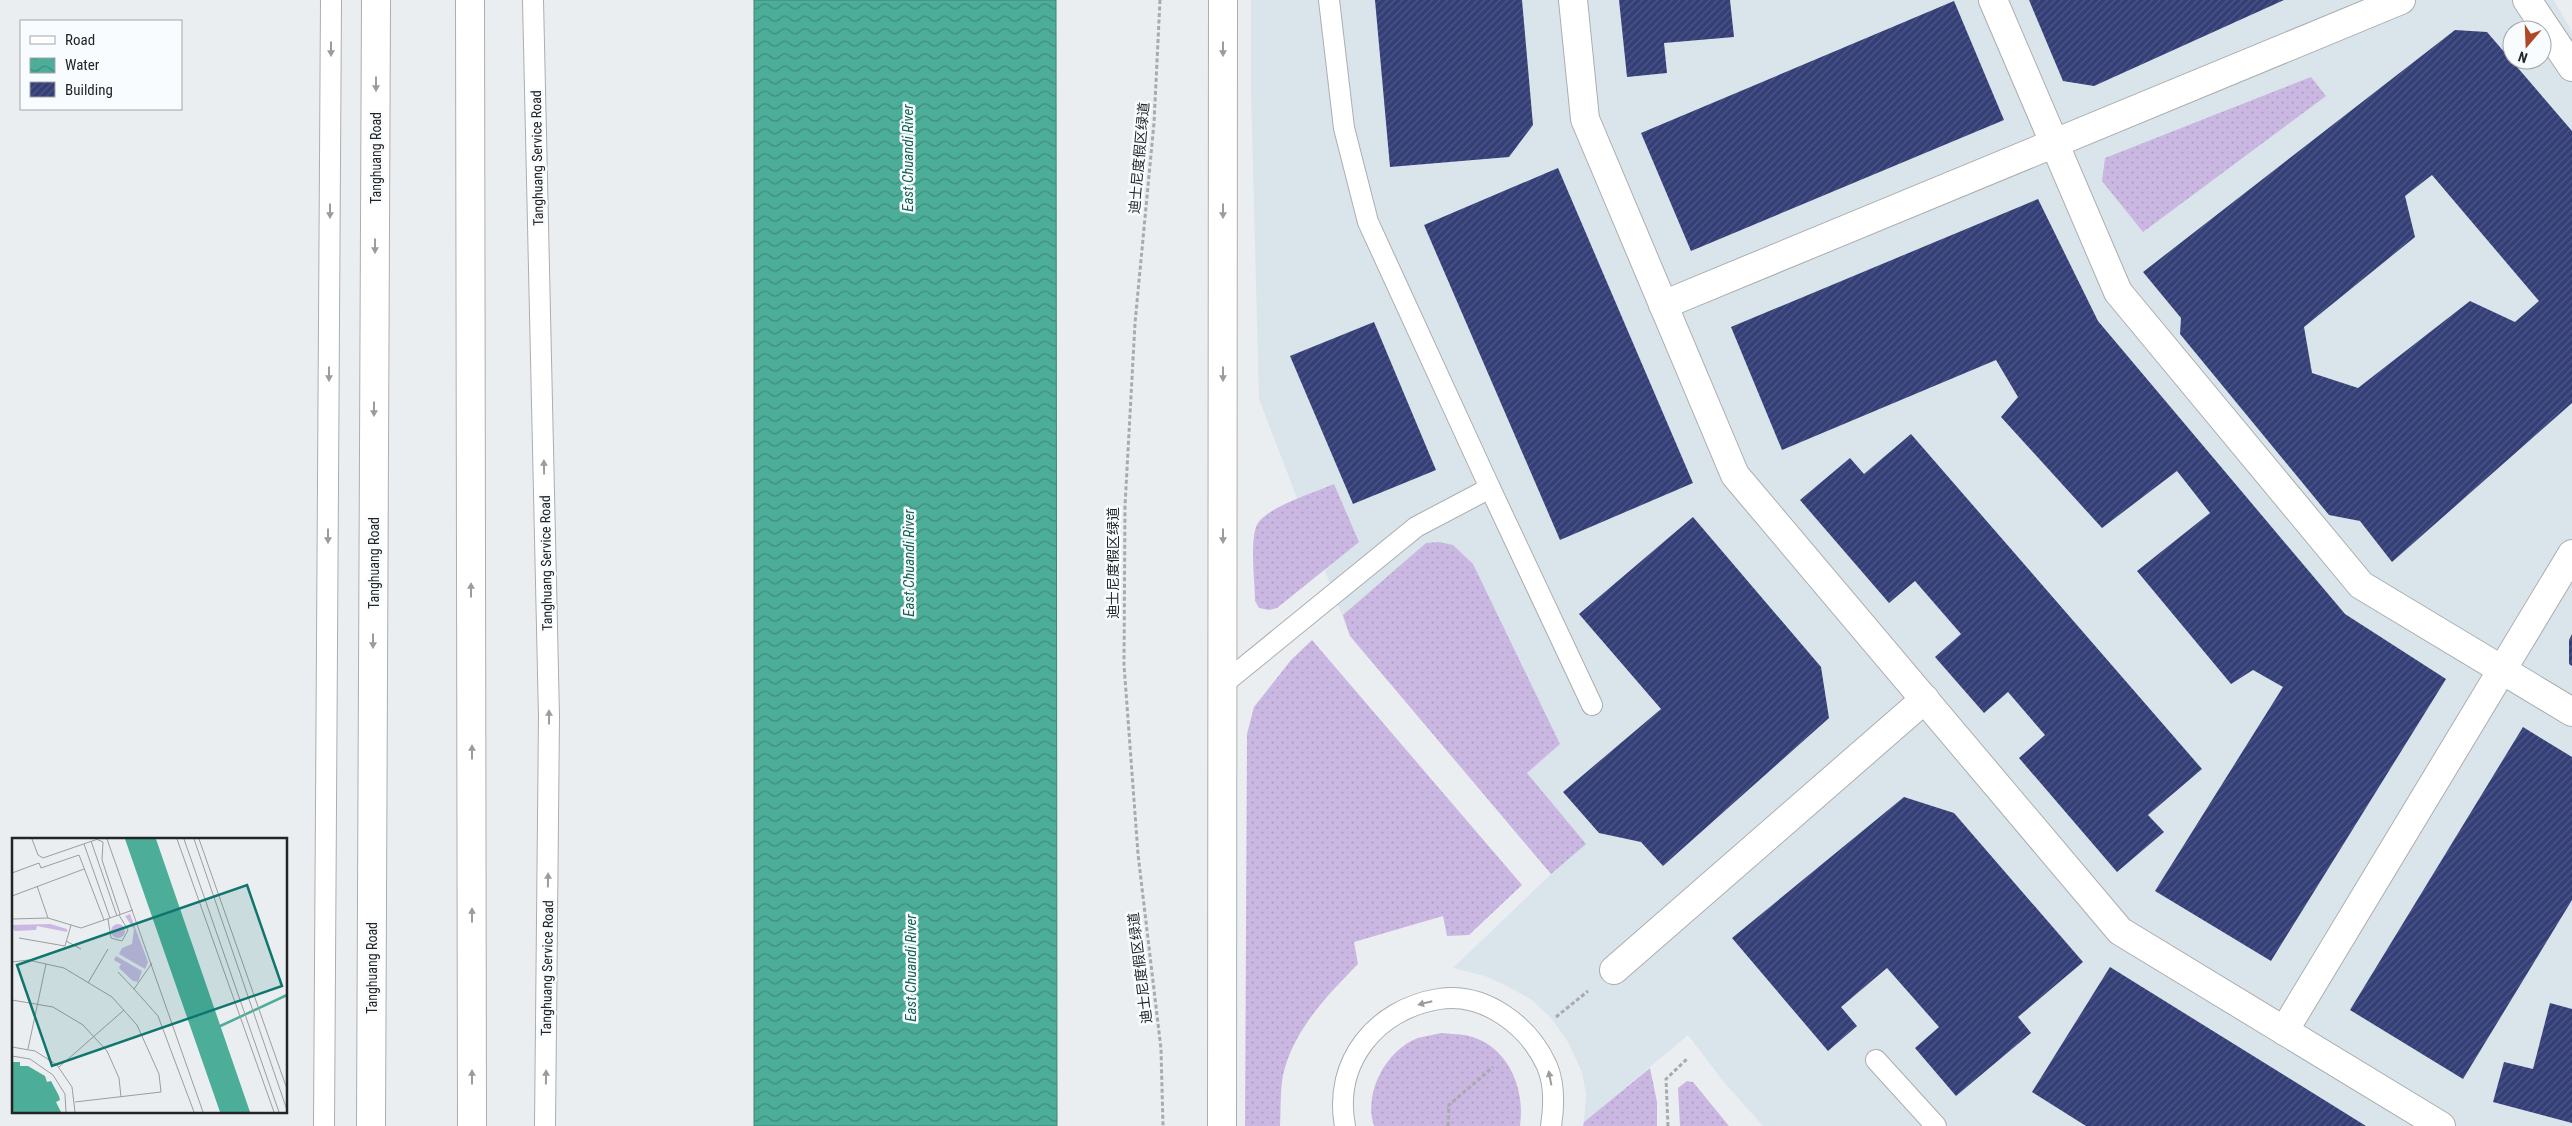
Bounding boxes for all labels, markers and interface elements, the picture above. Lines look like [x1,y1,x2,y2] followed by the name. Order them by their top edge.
[20,20,182,110] legend
[2502,20,2552,70] north arrow
[65,31,95,49] text: Road
[327,41,335,57] one-way arrow
[1219,41,1227,57] one-way arrow
[2516,48,2529,66] text: N
[65,56,100,74] text: Water
[372,76,380,92] one-way arrow
[65,81,113,99] text: Building
[528,90,546,226] street label: Tanghuang Service Road
[1126,102,1152,214] street label: 迪士尼度假区绿道
[899,104,917,212] water label: East Chuandi River
[368,112,384,204] street label: Tanghuang Road
[326,203,334,219] one-way arrow
[1219,203,1227,219] one-way arrow
[371,238,379,254] one-way arrow
[325,366,333,382] one-way arrow
[1219,366,1227,382] one-way arrow
[370,401,378,417] one-way arrow
[539,459,547,475] one-way arrow
[537,495,555,631] street label: Tanghuang Service Road
[1105,507,1121,619] street label: 迪士尼度假区绿道
[900,509,918,617] water label: East Chuandi River
[366,517,382,609] street label: Tanghuang Road
[324,528,332,544] one-way arrow
[1219,528,1227,544] one-way arrow
[467,582,475,598] one-way arrow
[369,633,377,649] one-way arrow
[545,709,553,725] one-way arrow
[468,744,476,760] one-way arrow
[12,838,288,1114] inset map
[544,872,552,888] one-way arrow
[538,900,556,1036] street label: Tanghuang Service Road
[468,907,476,923] one-way arrow
[1125,911,1155,1025] street label: 迪士尼度假区绿道
[902,914,920,1022] water label: East Chuandi River
[364,922,380,1014] street label: Tanghuang Road
[1417,999,1432,1007] one-way arrow
[469,1069,477,1085] one-way arrow
[542,1069,550,1085] one-way arrow
[1545,1070,1553,1086] one-way arrow

